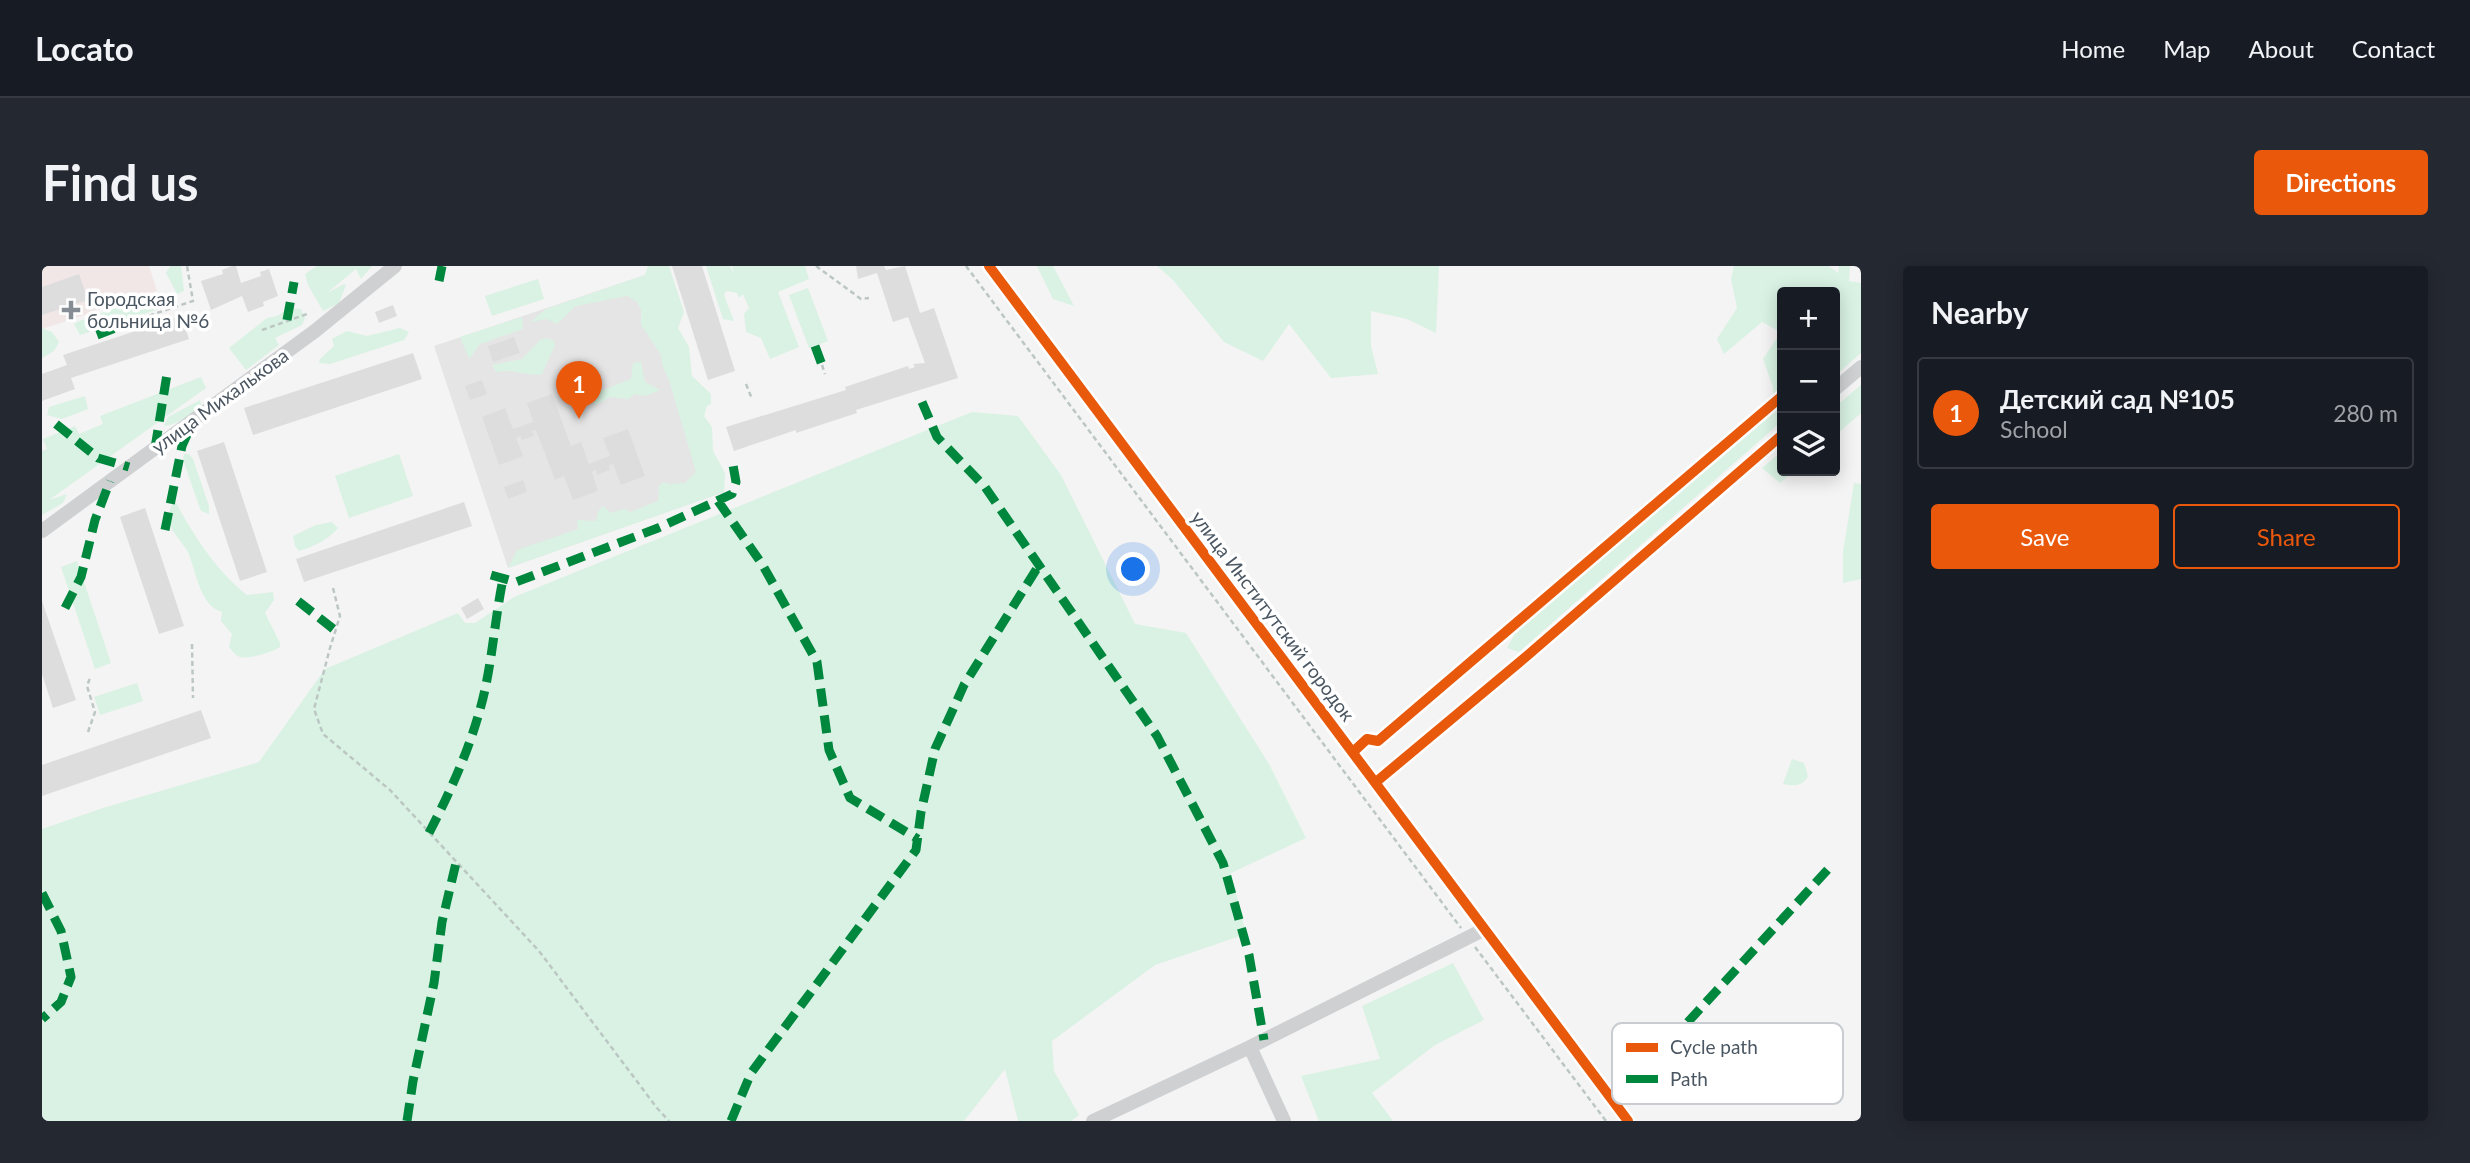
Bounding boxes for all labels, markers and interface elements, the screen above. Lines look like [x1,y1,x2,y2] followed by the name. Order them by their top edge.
[35,28,134,68] text: Locato
[2061,34,2125,63] text: Home
[2163,34,2211,63] text: Map
[2249,34,2314,63] text: About
[2352,34,2435,63] text: Contact
[2254,150,2428,215] button: Directions
[42,153,199,211] text: Find us
[87,287,209,332] place label: Городская больница №6
[1777,287,1840,476] map controls
[1777,287,1840,350] button: +
[1931,294,2029,330] text: Nearby
[61,300,81,320] marker: Городская больница №6
[147,343,293,458] street label: улица Михалькова
[1777,350,1840,413] button: −
[556,361,602,419] pin: 1
[2000,383,2235,415] text: Детский сад №105
[1949,399,1963,427] text: 1
[2333,399,2398,427] text: 280 m
[1777,413,1840,476] button: layers
[2000,415,2068,443] text: School
[1931,504,2159,569] button: Save
[2173,504,2400,569] button: Share
[1187,506,1360,725] street label: улица Институтский городок
[1116,552,1150,586] your location
[1612,1023,1843,1104] legend
[1670,1035,1758,1058] text: Cycle path
[1670,1067,1708,1090] text: Path

